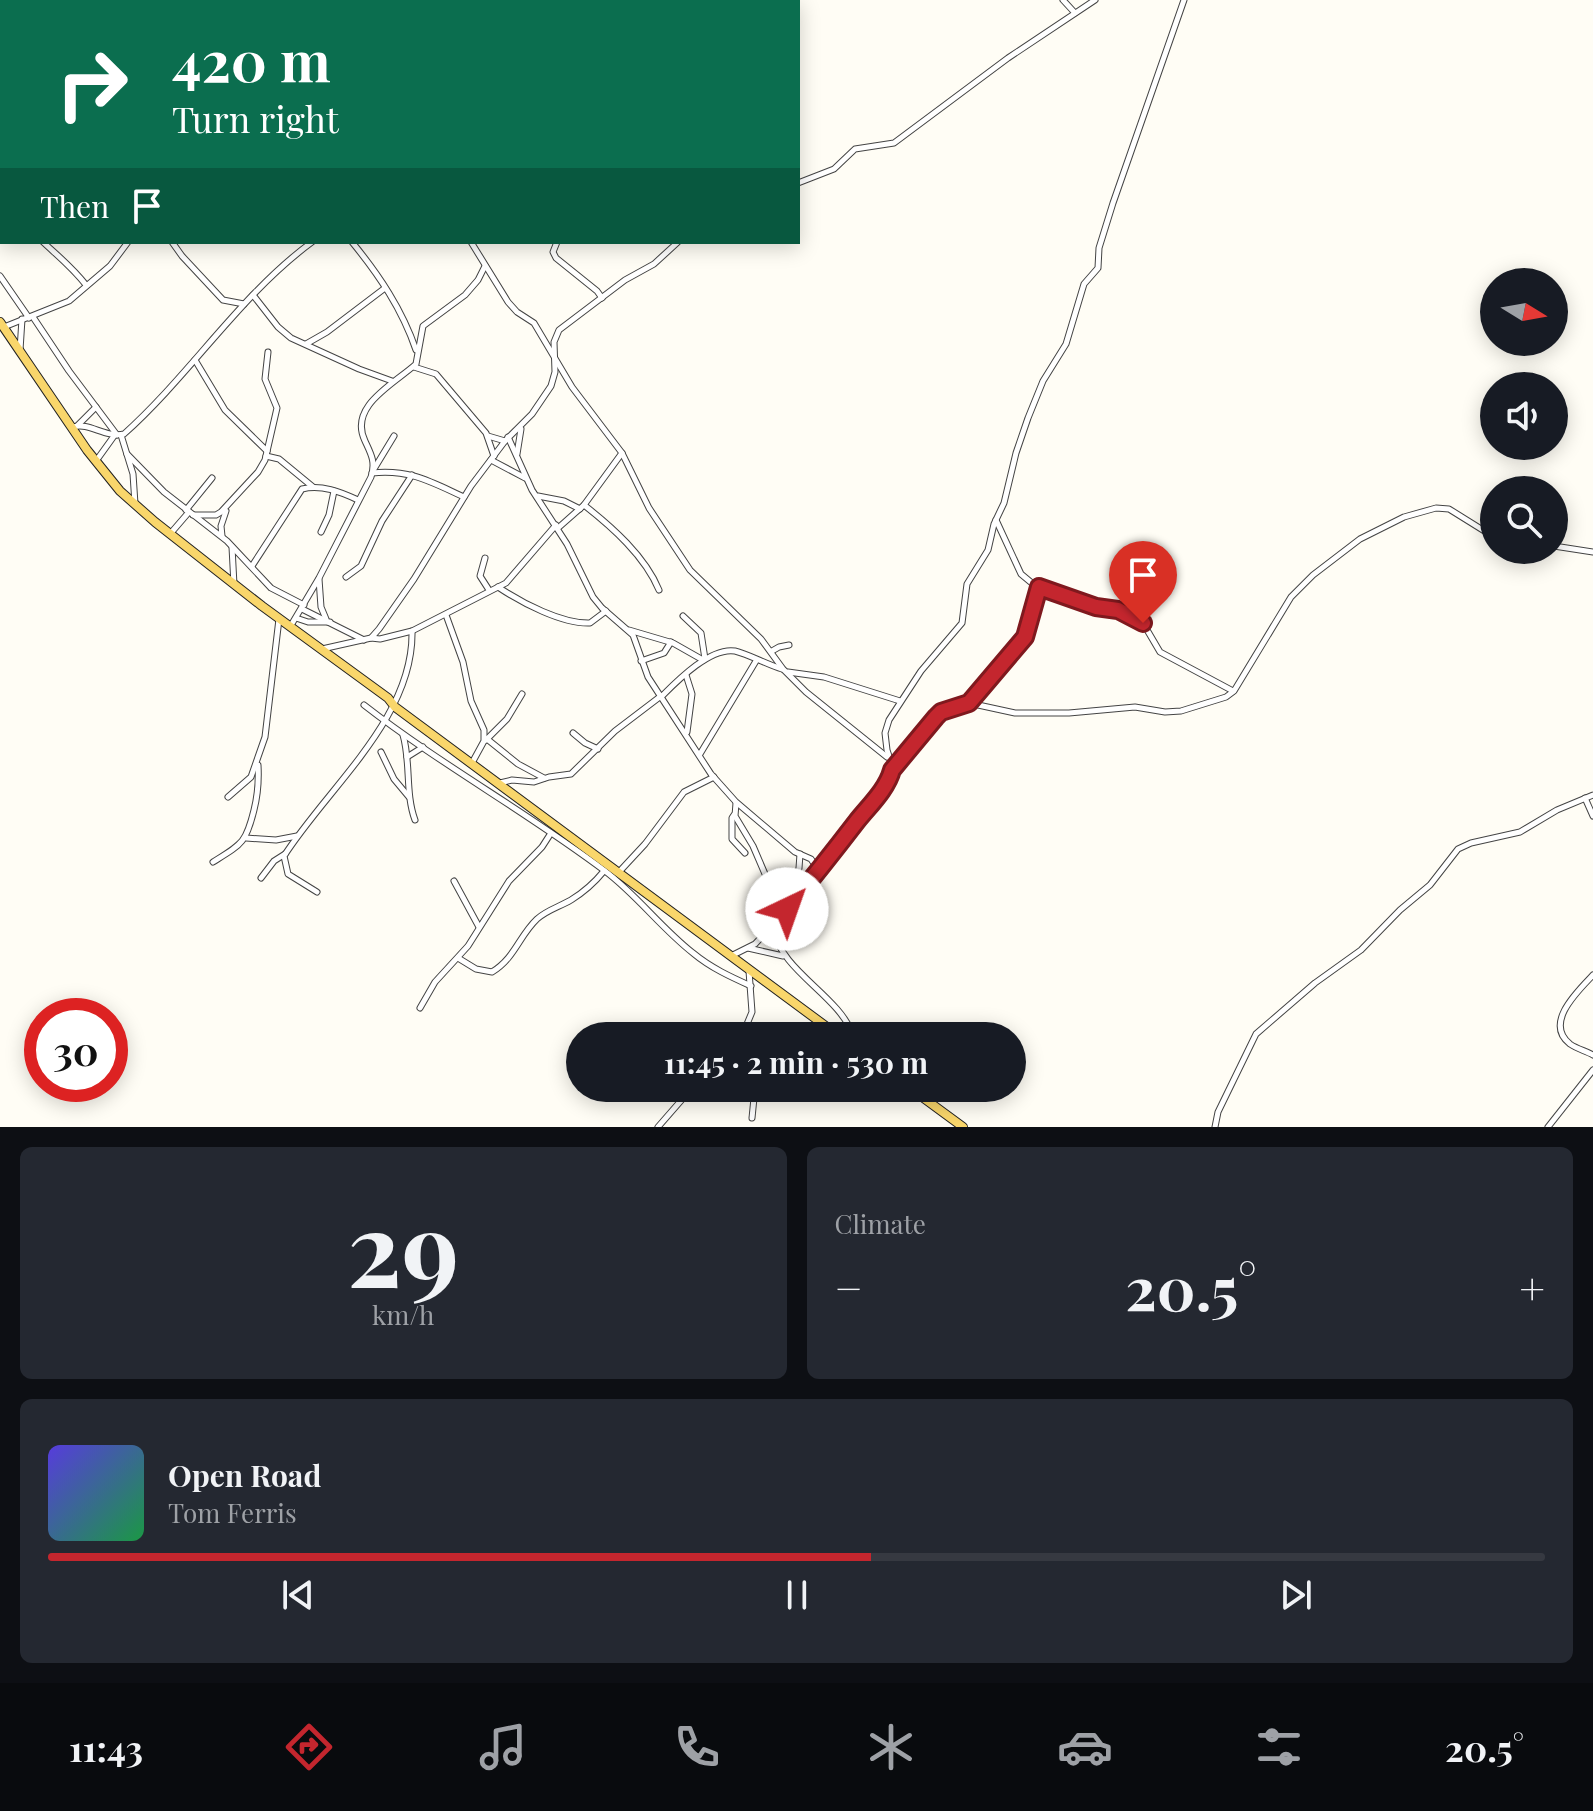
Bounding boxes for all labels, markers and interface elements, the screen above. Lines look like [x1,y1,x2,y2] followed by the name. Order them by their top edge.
[172,22,331,97] text: 420 m
[40,32,144,136] icon: right
[172,94,339,142] text: Turn right
[125,184,169,228] icon: arrive
[40,186,109,226] text: Then
[1480,268,1568,356] north arrow
[1480,268,1568,564] map controls
[1480,372,1568,460] button: sound
[1480,476,1568,564] button: search
[1109,541,1177,623] pin
[1121,553,1165,597] icon: arrive
[745,867,829,951] position arrow
[24,998,128,1102] speed limit sign: 30
[664,1042,928,1082] text: 11:45 · 2 min · 530 m
[347,1175,459,1314] text: 29
[835,1206,926,1241] text: Climate
[1125,1246,1257,1326] text: 20.5°
[835,1257,863,1316] text: −
[1519,1257,1545,1316] text: +
[372,1297,434,1332] text: km/h
[168,1455,321,1495] text: Open Road
[168,1495,297,1530] text: Tom Ferris
[276,1573,320,1617] icon: previous
[775,1573,819,1617] icon: pause
[1274,1573,1318,1617] icon: next
[281,1719,337,1775] icon: directions
[475,1719,531,1775] icon: music
[669,1719,725,1775] icon: phone
[863,1719,919,1775] icon: climate
[1057,1719,1113,1775] icon: car
[1251,1719,1307,1775] icon: filters
[69,1723,143,1771] text: 11:43
[1445,1723,1524,1771] text: 20.5°

